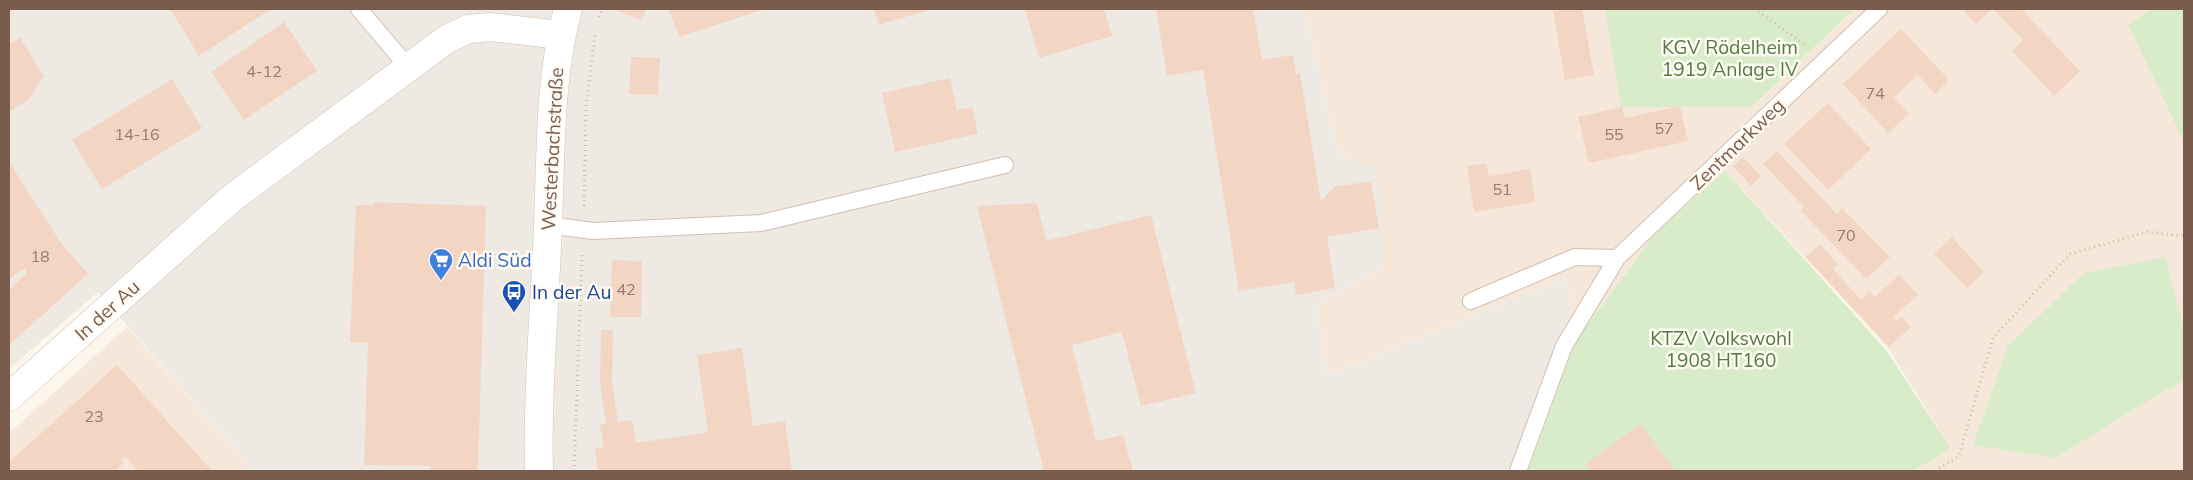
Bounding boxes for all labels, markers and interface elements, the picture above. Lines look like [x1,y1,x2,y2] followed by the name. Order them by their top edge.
[1662,35,1799,81] park label: KGV Rödelheim 1919 Anlage IV
[246,61,282,81] house number: 4-12
[536,67,568,231] street label: Westerbachstraße
[1865,83,1885,103] house number: 74
[1685,93,1789,195] street label: Zentmarkweg
[1654,118,1674,138] house number: 57
[114,124,160,144] house number: 14-16
[1604,124,1624,144] house number: 55
[1492,179,1512,199] house number: 51
[1836,225,1856,245] house number: 70
[30,246,50,266] house number: 18
[428,247,454,281] supermarket icon: Aldi Süd
[458,248,532,272] place label: Aldi Süd
[69,274,145,346] street label: In der Au
[501,279,527,313] bus stop icon: In der Au
[616,279,636,299] house number: 42
[532,280,612,304] place label: In der Au
[1650,326,1792,372] park label: KTZV Volkswohl 1908 HT160
[84,406,104,426] house number: 23

